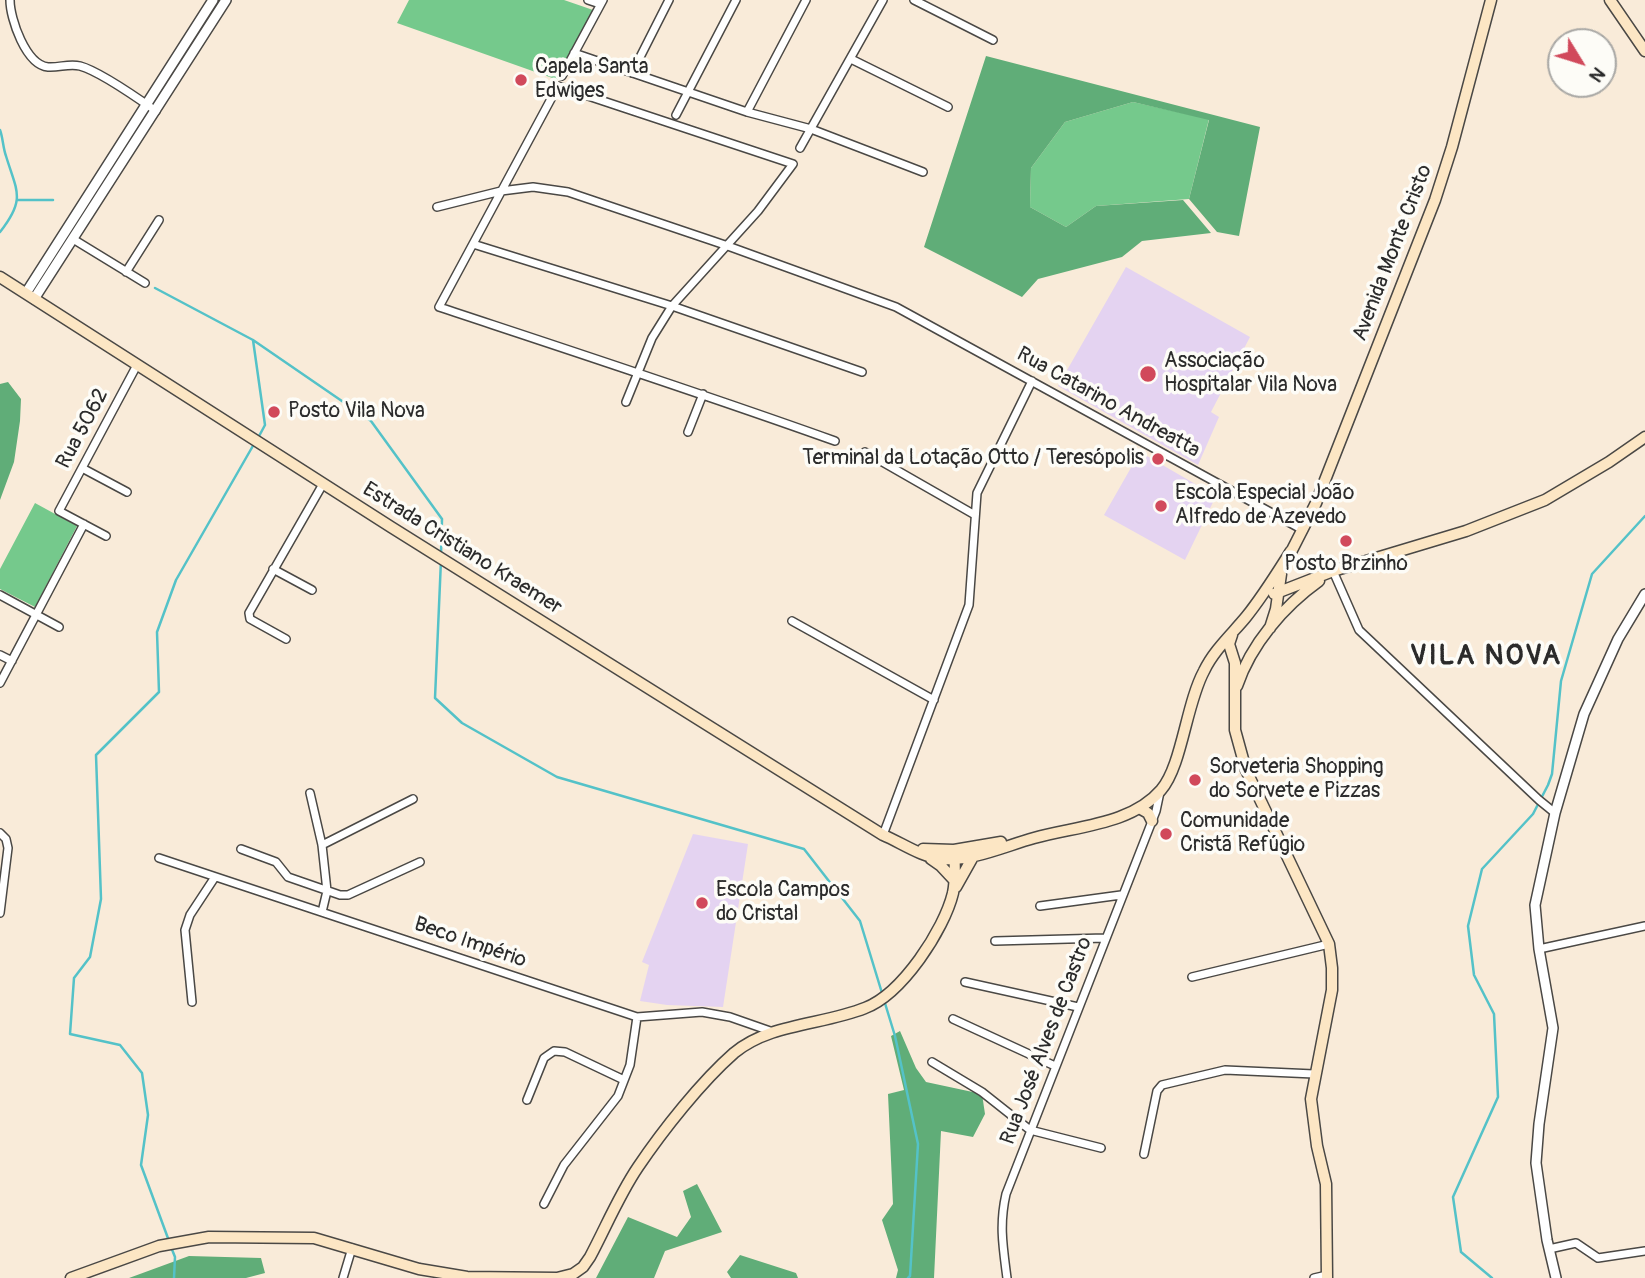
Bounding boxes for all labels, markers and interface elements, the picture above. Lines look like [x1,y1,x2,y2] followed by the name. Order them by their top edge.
[1547,28,1617,98] north arrow
[535,55,649,105] place label: Capela Santa Edwiges
[1584,62,1610,87] text: N
[513,72,529,88] marker: Capela Santa Edwiges
[1348,161,1438,345] street label: Avenida Monte Cristo
[1012,342,1204,464] street label: Rua Catarino Andreatta
[1164,349,1337,399] place label: Associação Hospitalar Vila Nova
[1138,364,1158,384] marker: Associação Hospitalar Vila Nova
[52,385,114,473] street label: Rua 5062
[288,399,425,425] place label: Posto Vila Nova
[266,404,282,420] marker: Posto Vila Nova
[802,446,1144,472] place label: Terminal da Lotação Otto / Teresópolis
[1150,451,1166,467] marker: Terminal da Lotação Otto / Teresópolis
[358,477,566,621] street label: Estrada Cristiano Kraemer
[1175,481,1354,531] place label: Escola Especial João Alfredo de Azevedo
[1153,498,1169,514] marker: Escola Especial João Alfredo de Azevedo
[1338,533,1354,549] marker: Posto Brzinho
[1284,552,1408,578] place label: Posto Brzinho
[1411,640,1561,674] district label: VILA NOVA
[1209,755,1384,805] place label: Sorveteria Shopping do Sorvete e Pizzas
[1187,772,1203,788] marker: Sorveteria Shopping do Sorvete e Pizzas
[1180,809,1305,859] place label: Comunidade Cristã Refúgio
[1158,826,1174,842] marker: Comunidade Cristã Refúgio
[716,878,850,928] place label: Escola Campos do Cristal
[694,895,710,911] marker: Escola Campos do Cristal
[411,912,529,974] street label: Beco Império
[996,934,1098,1148] street label: Rua José Alves de Castro

